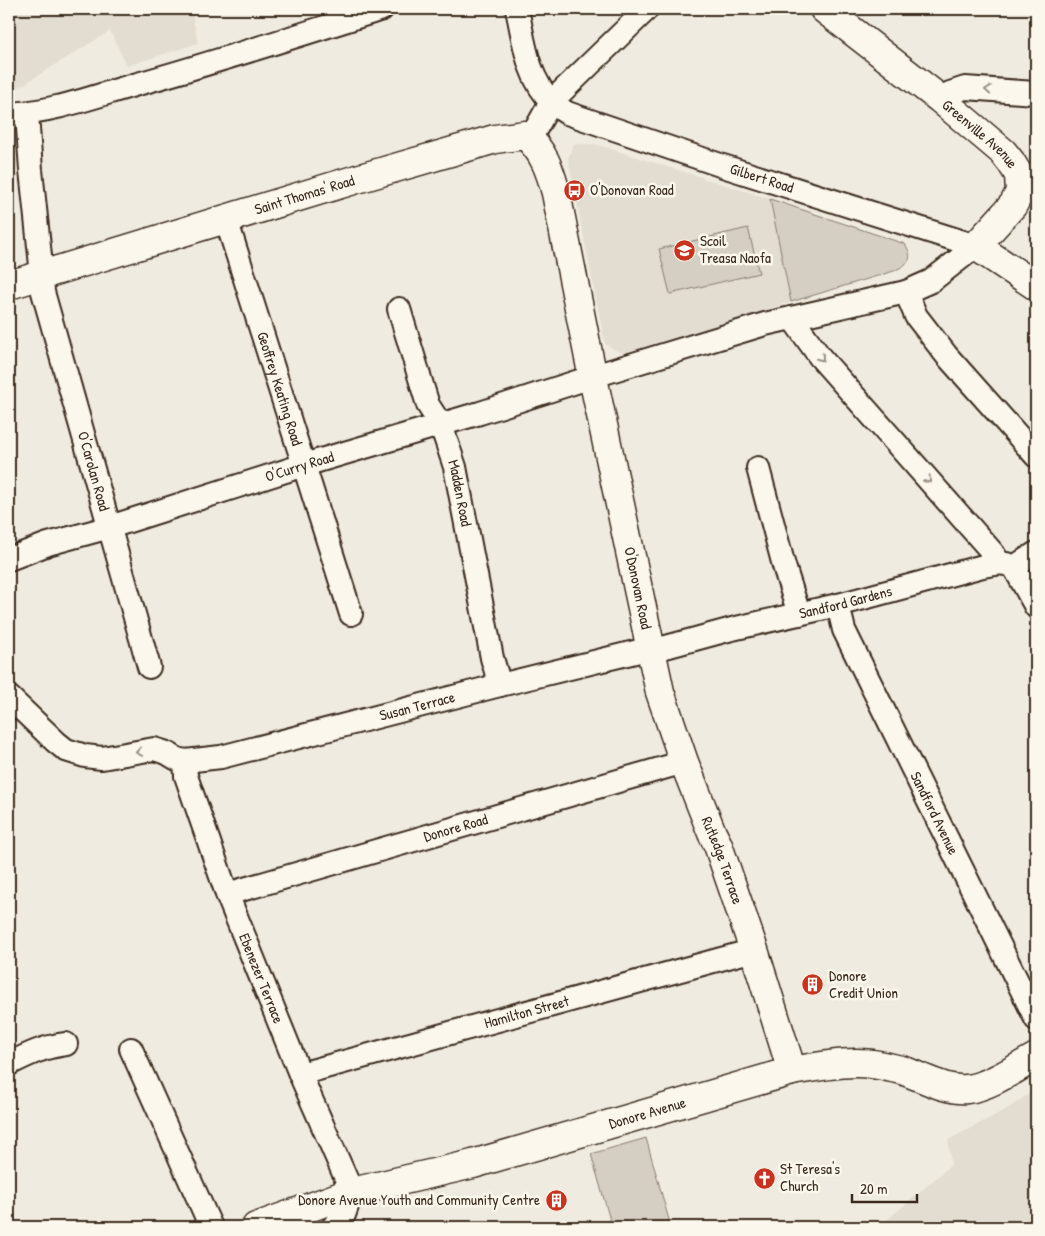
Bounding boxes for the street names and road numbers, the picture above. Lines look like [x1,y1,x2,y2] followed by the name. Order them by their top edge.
[938,94,1023,172] street label: Greenville Avenue
[727,158,797,198] street label: Gilbert Road
[252,169,357,220] street label: Saint Thomas' Road
[252,329,308,448] street label: Geoffrey Keating Road
[73,429,115,513] street label: O'Carolan Road
[262,446,336,487] street label: O'Curry Road
[443,457,477,528] street label: Madden Road
[619,545,657,631] street label: O'Donovan Road
[797,580,894,624] street label: Sandford Gardens
[377,686,457,726] street label: Susan Terrace
[906,768,964,858] street label: Sandford Avenue
[421,808,490,847] street label: Donore Road
[697,813,749,907] street label: Rutledge Terrace
[234,930,289,1026] street label: Ebenezer Terrace
[482,990,572,1033] street label: Hamilton Street
[606,1091,688,1134] street label: Donore Avenue

